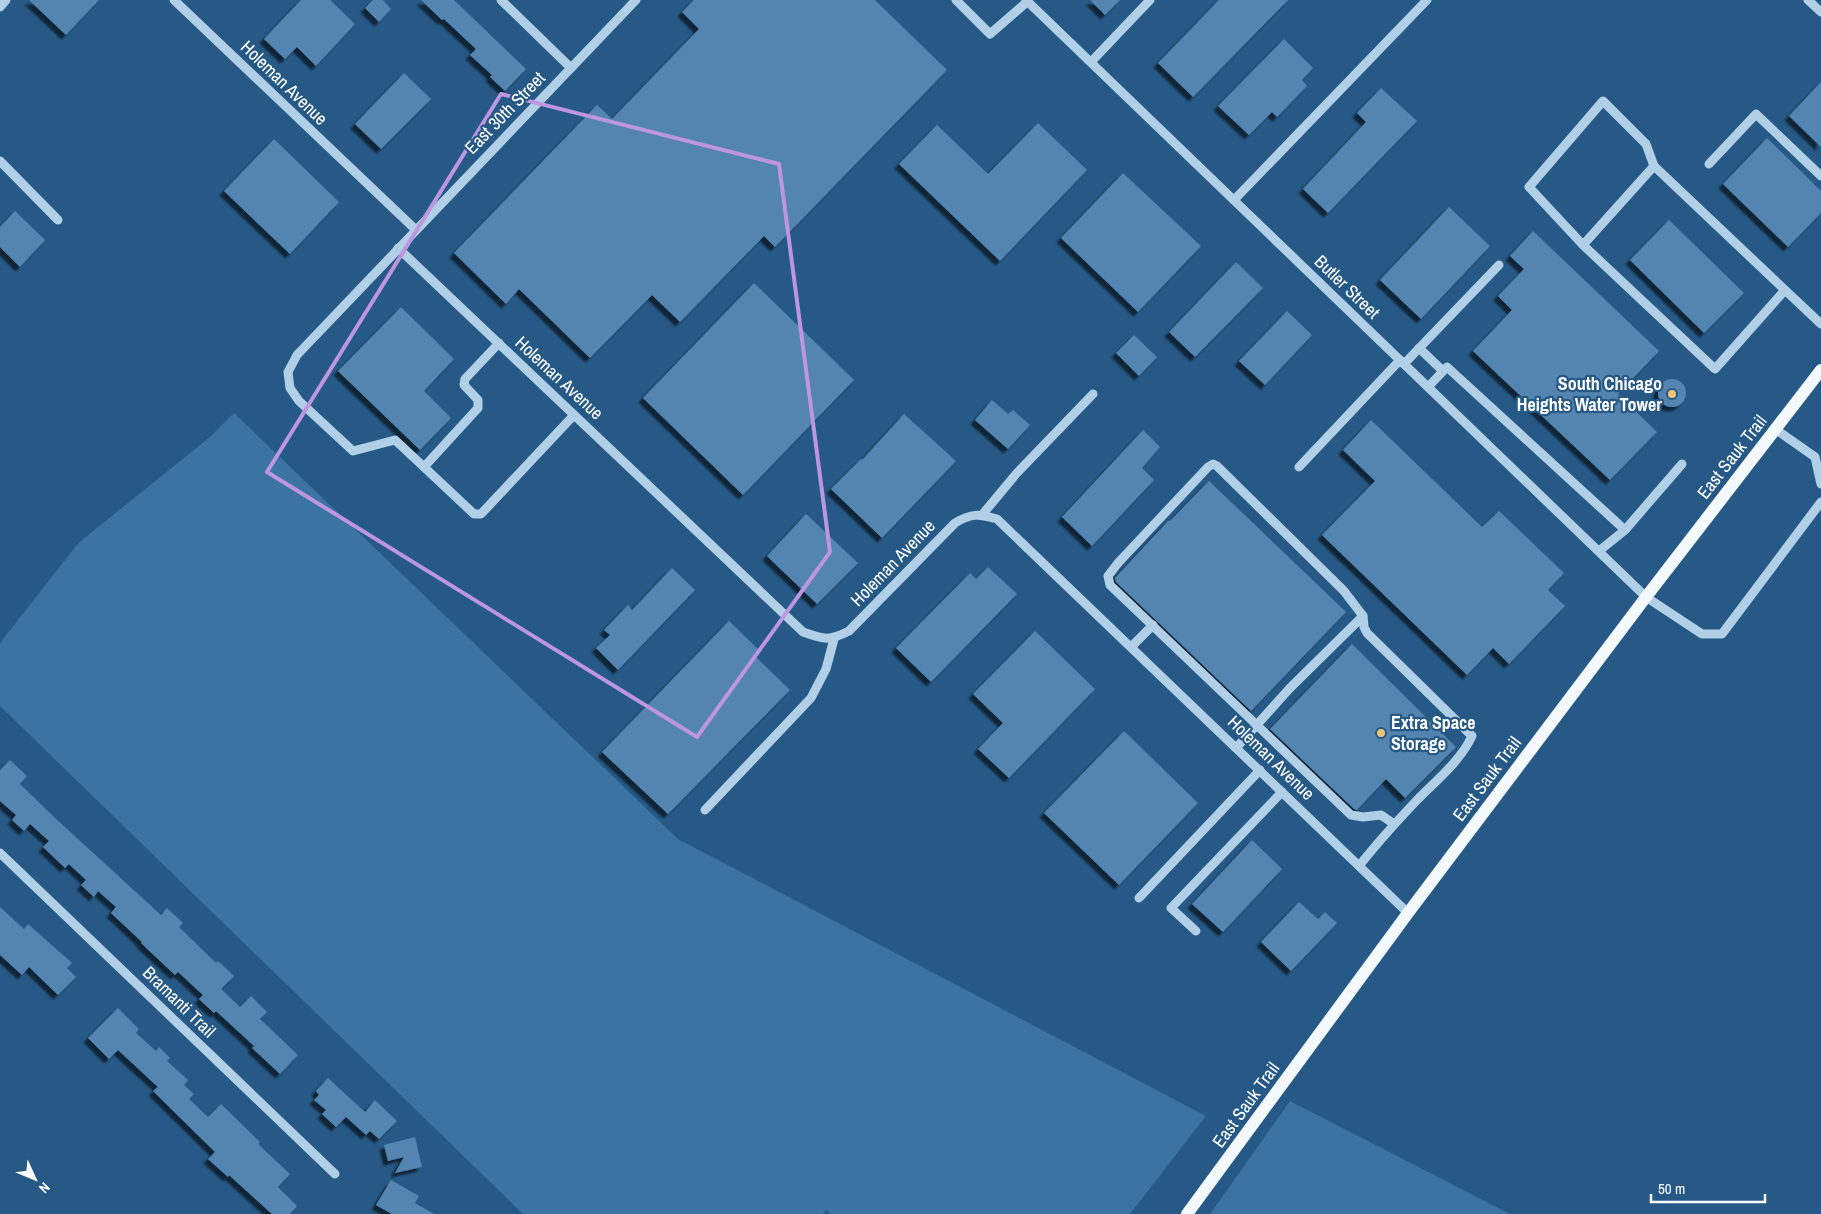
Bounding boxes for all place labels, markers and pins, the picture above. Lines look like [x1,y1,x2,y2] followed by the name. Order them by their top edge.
[1517,371,1662,417] place label: South Chicago Heights Water Tower
[1666,388,1678,400] marker: South Chicago Heights Water Tower
[1391,710,1476,756] place label: Extra Space Storage
[1375,727,1387,739] marker: Extra Space Storage

